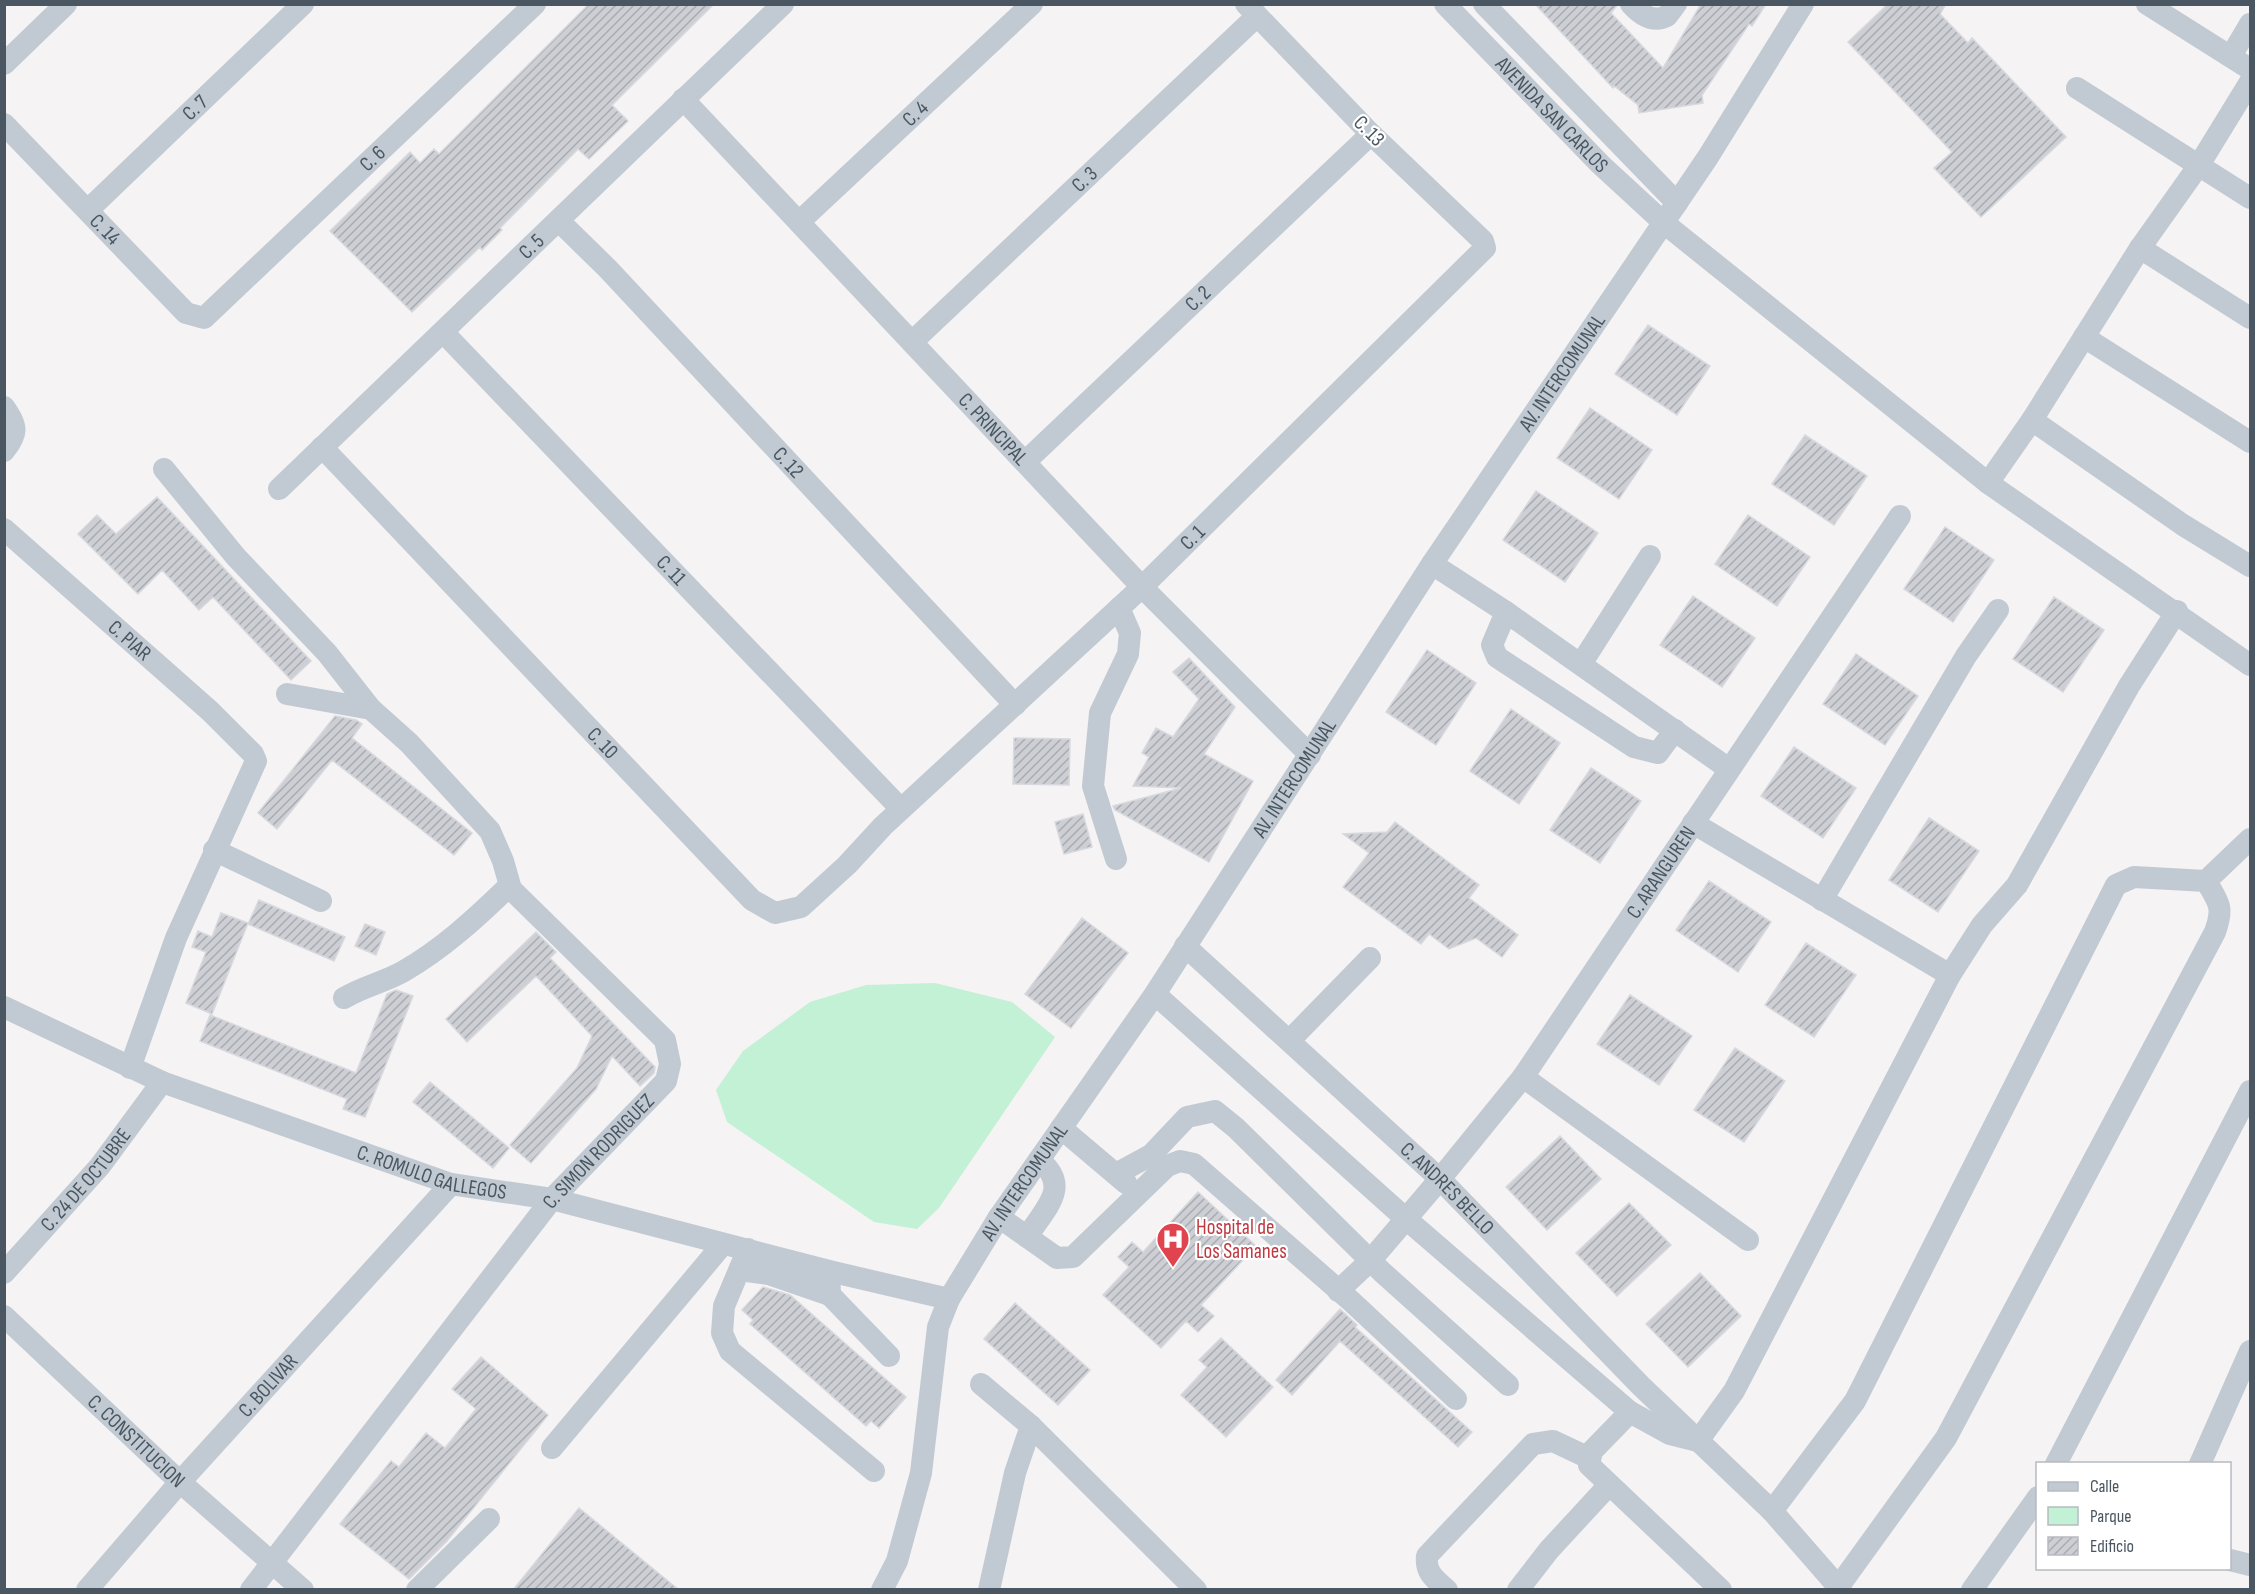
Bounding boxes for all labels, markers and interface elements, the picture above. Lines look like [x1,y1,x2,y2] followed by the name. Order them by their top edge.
[1490,51,1614,178] street label: AVENIDA SAN CARLOS
[177,89,213,126] street label: C. 7
[897,95,933,131] street label: C. 4
[1348,110,1390,152] street label: C. 13
[354,140,391,177] street label: C. 6
[1066,161,1102,197] street label: C. 3
[85,208,126,250] street label: C. 14
[513,228,549,264] street label: C. 5
[1180,280,1216,316] street label: C. 2
[1513,309,1611,437] street label: AV. INTERCOMUNAL
[953,387,1034,471] street label: C. PRINCIPAL
[768,441,809,483] street label: C. 12
[1175,519,1210,555] street label: C. 1
[651,550,692,591] street label: C. 11
[103,615,157,666] street label: C. PIAR
[1246,714,1342,843] street label: AV. INTERCOMUNAL
[582,722,624,764] street label: C. 10
[1621,821,1701,923] street label: C. ARANGUREN
[537,1088,660,1213] street label: C. SIMON RODRIGUEZ
[975,1119,1073,1246] street label: AV. INTERCOMUNAL
[35,1123,136,1236] street label: C. 24 DE OCTUBRE
[1395,1137,1499,1240] street label: C. ANDRES BELLO
[354,1139,508,1205] street label: C. ROMULO GALLEGOS
[1196,1215,1287,1264] place label: Hospital de Los Samanes
[1155,1221,1191,1268] hospital icon: Hospital de Los Samanes
[233,1348,303,1422] street label: C. BOLIVAR
[82,1389,190,1493] street label: C. CONSTITUCION
[2036,1462,2231,1570] legend
[2090,1476,2119,1497] text: Calle
[2090,1506,2131,1527] text: Parque
[2090,1536,2134,1557] text: Edificio

